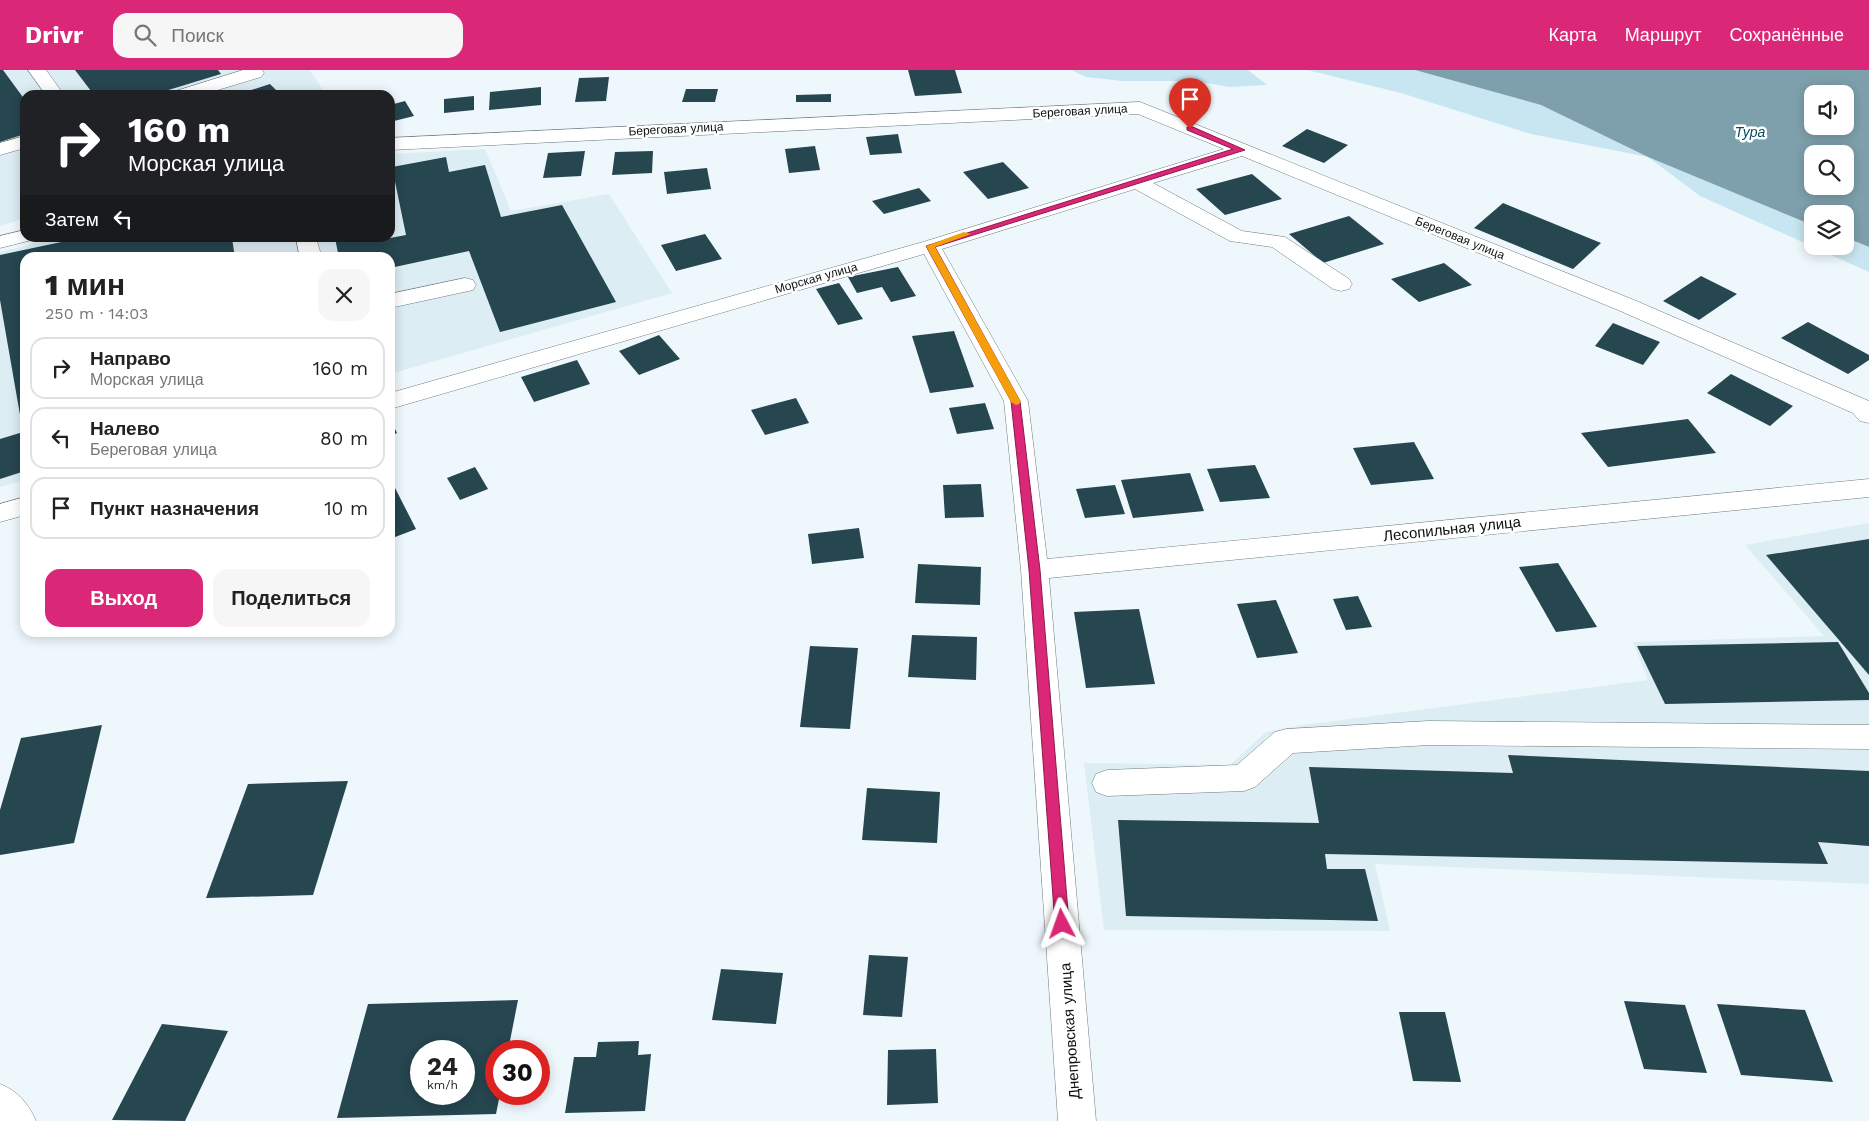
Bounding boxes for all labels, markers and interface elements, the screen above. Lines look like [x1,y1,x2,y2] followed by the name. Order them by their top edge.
[113,13,463,58] search box
[25,21,83,49] text: Drivr
[131,21,159,49] icon: search
[171,24,224,47] text: Поиск
[1549,24,1597,45] text: Карта
[1625,24,1701,45] text: Маршрут
[1729,24,1844,45] text: Сохранённые
[1169,78,1211,129] pin
[1176,85,1204,113] icon: arrive
[1804,85,1854,255] map controls
[1804,85,1854,135] button: sound
[1032,102,1128,120] street label: Береговая улица
[128,109,230,151] text: 160 m
[45,110,110,175] icon: right
[628,120,724,138] street label: Береговая улица
[1735,124,1766,140] water label: Тура
[1804,145,1854,195] button: search
[128,151,284,176] text: Морская улица
[109,205,137,233] icon: left
[1804,205,1854,255] button: layers
[45,208,99,231] text: Затем
[1413,214,1507,262] street label: Береговая улица
[773,259,859,296] street label: Морская улица
[45,267,125,302] text: 1 мин
[318,269,370,321] button: close
[45,304,148,323] text: 250 m · 14:03
[90,347,171,370] text: Направо
[47,354,75,382] icon: right
[313,357,368,380] text: 160 m
[90,370,204,389] text: Морская улица
[90,417,160,440] text: Налево
[47,424,75,452] icon: left
[320,427,368,450] text: 80 m
[90,440,217,459] text: Береговая улица
[47,494,75,522] icon: arrive
[90,497,259,520] text: Пункт назначения
[324,497,368,520] text: 10 m
[1382,513,1522,545] street label: Лесопильная улица
[45,569,203,627] button: Выход
[213,569,370,627] button: Поделиться
[1035,897,1087,949] position arrow
[1056,962,1084,1100] street label: Днепровская улица
[485,1040,550,1105] speed limit sign: 30
[427,1052,458,1081] text: 24
[427,1078,458,1092] text: km/h

